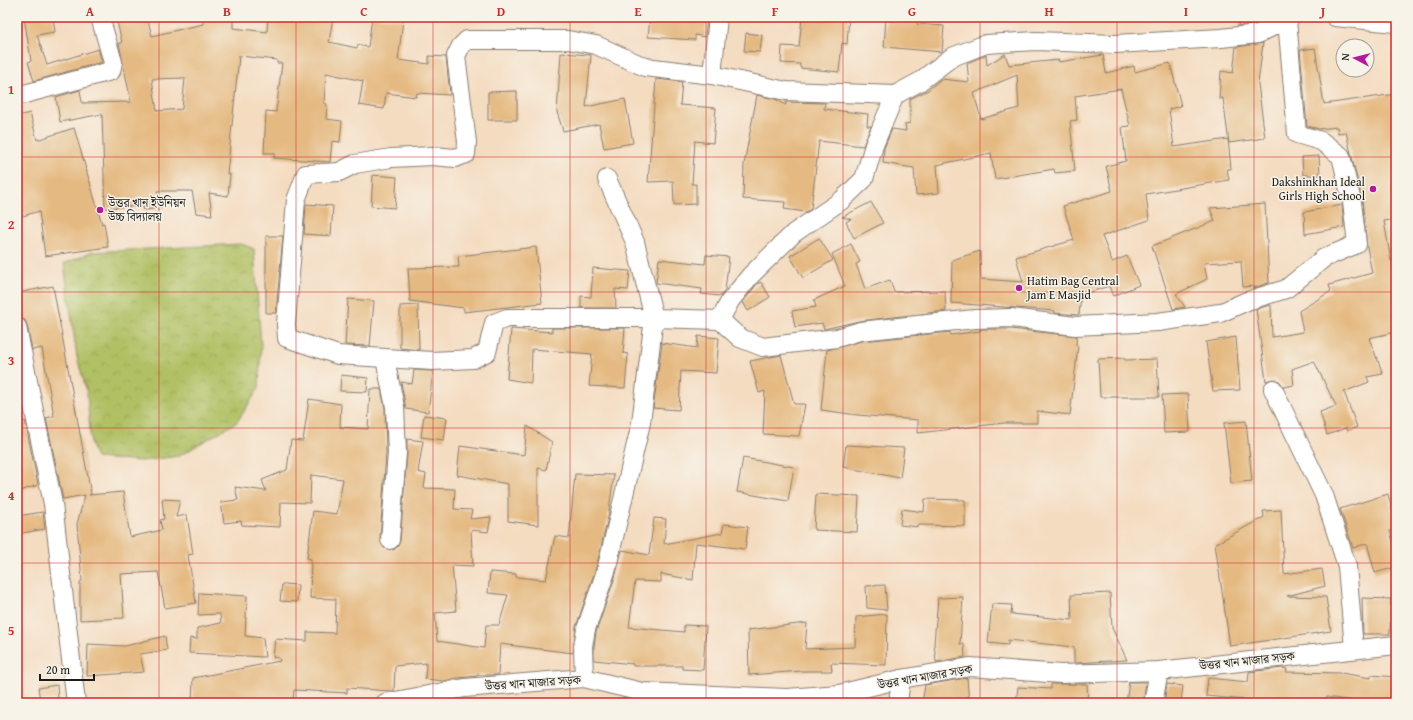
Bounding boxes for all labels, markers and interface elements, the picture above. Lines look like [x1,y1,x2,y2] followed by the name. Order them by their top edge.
[86,2,95,21] text: A
[223,2,231,21] text: B
[360,2,368,21] text: C
[497,2,505,21] text: D
[635,2,642,21] text: E
[772,2,779,21] text: F
[908,2,916,21] text: G
[1044,2,1054,21] text: H
[1184,2,1188,21] text: I
[1319,2,1326,21] text: J
[1335,38,1375,78] north arrow
[1337,52,1354,61] text: N
[8,80,14,99] text: 1
[1272,173,1366,204] place label: Dakshinkhan Ideal Girls High School
[1368,184,1378,194] marker: Dakshinkhan Ideal Girls High School
[107,194,186,225] place label: উত্তর খান ইউনিয়ন উচ্চ বিদ্যালয়
[95,205,105,215] marker: উত্তর খান ইউনিয়ন উচ্চ বিদ্যালয়
[8,215,15,234] text: 2
[1025,272,1119,303] place label: Hatim Bag Central Jam E Masjid
[1014,283,1024,293] marker: Hatim Bag Central Jam E Masjid
[8,351,14,370] text: 3
[8,486,15,505] text: 4
[8,621,15,640] text: 5
[1197,647,1296,674] street label: উত্তর খান মাজার সড়ক
[40,656,94,682] scale bar
[875,660,974,693] street label: উত্তর খান মাজার সড়ক
[46,661,70,678] text: 20 m
[483,671,582,694] street label: উত্তর খান মাজার সড়ক

